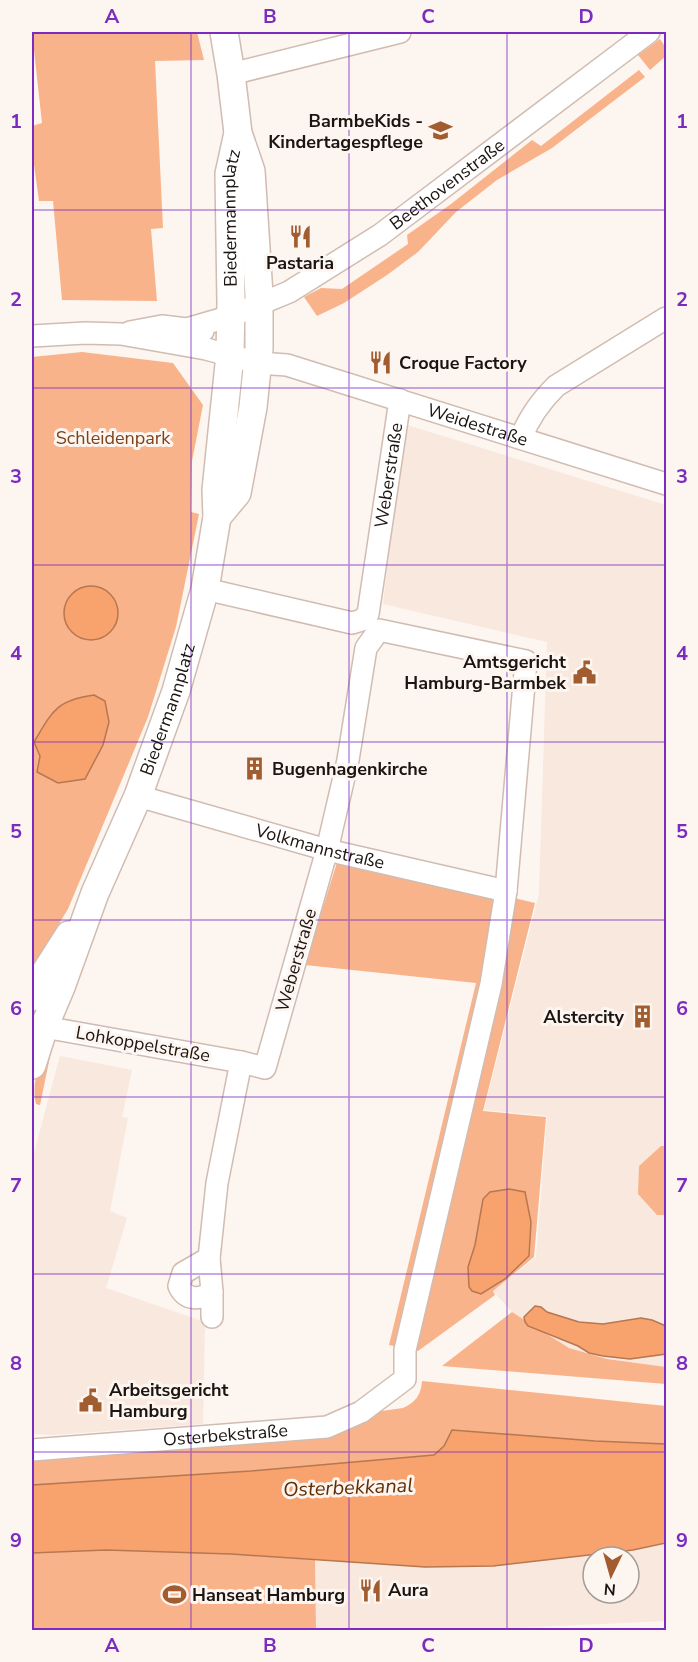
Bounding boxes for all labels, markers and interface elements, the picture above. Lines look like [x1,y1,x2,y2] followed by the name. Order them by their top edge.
[105,3,120,30] text: A
[263,3,277,30] text: B
[421,3,435,30] text: C
[578,3,594,30] text: D
[10,108,22,135] text: 1
[676,108,688,135] text: 1
[268,109,423,154] place label: BarmbeKids - Kindertagespflege
[428,118,454,144] school or university icon: BarmbeKids - Kindertagespflege
[385,133,510,236] street label: Beethovenstraße
[217,147,246,287] street label: Biedermannplatz
[287,224,313,250] restaurant icon: Pastaria
[266,251,334,275] place label: Pastaria
[10,286,22,313] text: 2
[676,286,688,313] text: 2
[368,350,394,376] restaurant icon: Croque Factory
[399,351,527,375] place label: Croque Factory
[424,398,531,452] street label: Weidestraße
[369,421,408,530] street label: Weberstraße
[56,426,171,450] park label: Schleidenpark
[10,463,22,490] text: 3
[676,463,688,490] text: 3
[10,640,22,667] text: 4
[676,640,688,667] text: 4
[134,641,201,779] street label: Biedermannplatz
[404,650,566,695] place label: Amtsgericht Hamburg-Barmbek
[571,659,597,685] public building icon: Amtsgericht Hamburg-Barmbek
[241,756,267,782] building icon: Bugenhagenkirche
[272,757,428,781] place label: Bugenhagenkirche
[10,818,22,845] text: 5
[252,818,387,875] street label: Volkmannstraße
[676,818,688,845] text: 5
[270,906,322,1014] street label: Weberstraße
[10,995,22,1022] text: 6
[676,995,688,1022] text: 6
[629,1004,655,1030] building icon: Alstercity
[543,1005,625,1029] place label: Alstercity
[74,1020,212,1068] street label: Lohkoppelstraße
[10,1172,22,1199] text: 7
[676,1172,688,1199] text: 7
[10,1350,22,1377] text: 8
[676,1350,688,1377] text: 8
[109,1378,229,1423] place label: Arbeitsgericht Hamburg
[78,1387,104,1413] public building icon: Arbeitsgericht Hamburg
[162,1418,289,1452] street label: Osterbekstraße
[282,1472,414,1503] water label: Osterbekkanal
[10,1527,22,1554] text: 9
[676,1527,688,1554] text: 9
[581,1545,641,1605] north arrow
[357,1577,383,1603] restaurant icon: Aura
[603,1577,617,1600] text: N
[388,1578,429,1602] place label: Aura
[161,1582,187,1608] sports icon: Hanseat Hamburg
[192,1583,345,1607] place label: Hanseat Hamburg
[105,1632,120,1659] text: A
[263,1632,277,1659] text: B
[421,1632,435,1659] text: C
[578,1632,594,1659] text: D

